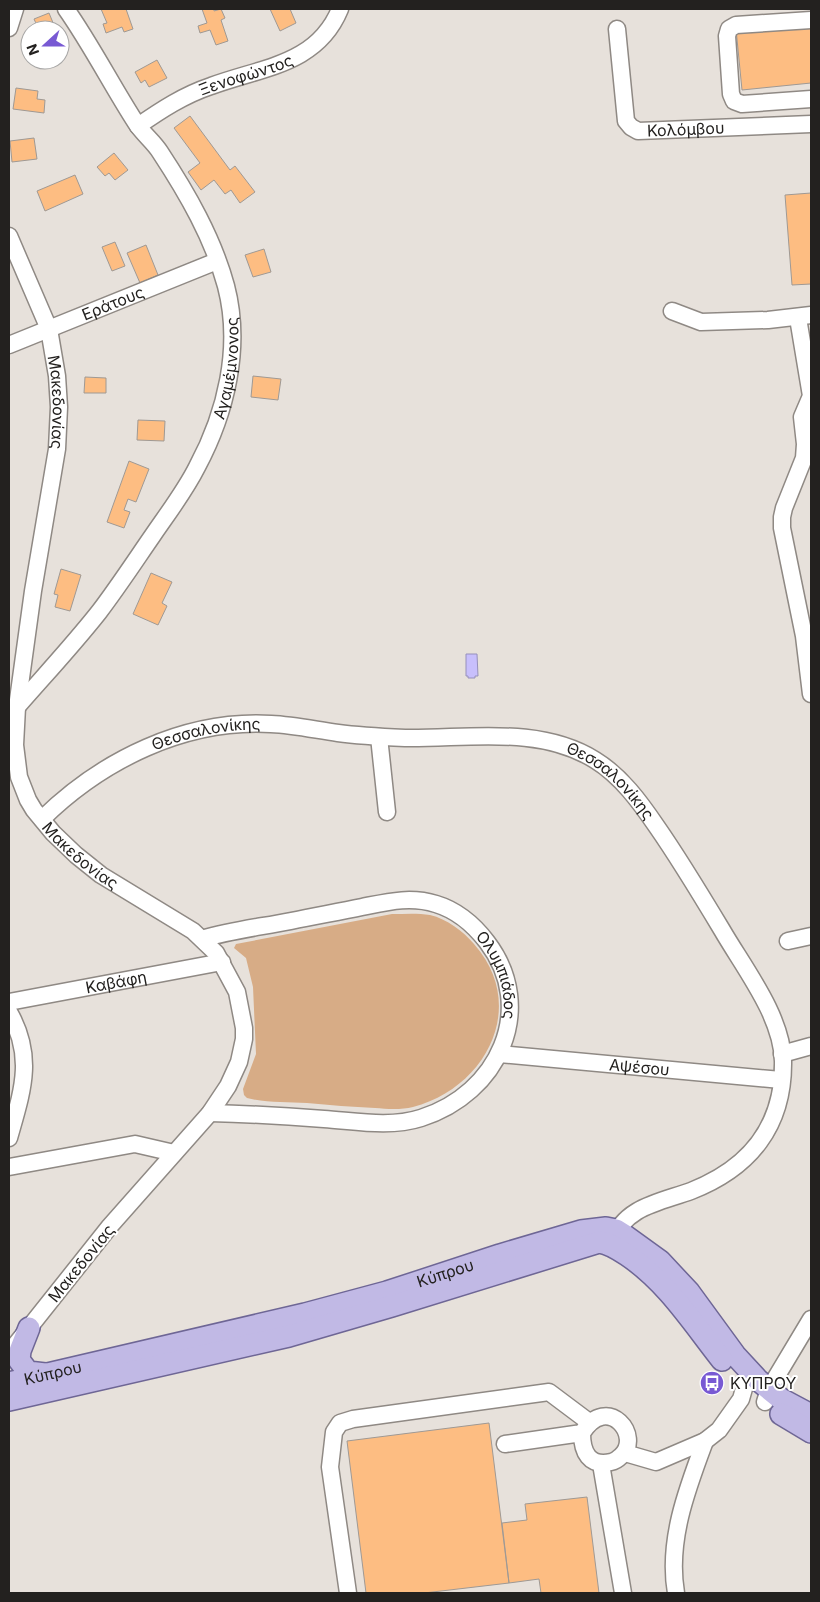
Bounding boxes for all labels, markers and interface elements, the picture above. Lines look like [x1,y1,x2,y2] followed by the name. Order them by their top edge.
[20,20,70,70] north arrow
[23,42,42,58] text: N
[196,50,296,100] street label: Ξενοφώντος
[647,118,725,141] street label: Κολόμβου
[79,282,147,325] street label: Εράτους
[209,316,242,422] street label: Αγαμέμνονος
[44,354,69,450] street label: Μακεδονίας
[149,714,261,754] street label: Θεσσαλονίκης
[564,737,659,823] street label: Θεσσαλονίκης
[38,818,122,893] street label: Μακεδονίας
[472,926,520,1020] street label: Ολυμπιάδος
[84,966,148,997] street label: Καβάφη
[608,1054,670,1080] street label: Αψέσου
[44,1220,118,1306] street label: Μακεδονίας
[414,1254,476,1292] street label: Κύπρου
[22,1356,84,1389] street label: Κύπρου
[699,1370,725,1396] bus stop icon: ΚΥΠΡΟΥ
[730,1373,796,1393] place label: ΚΥΠΡΟΥ

